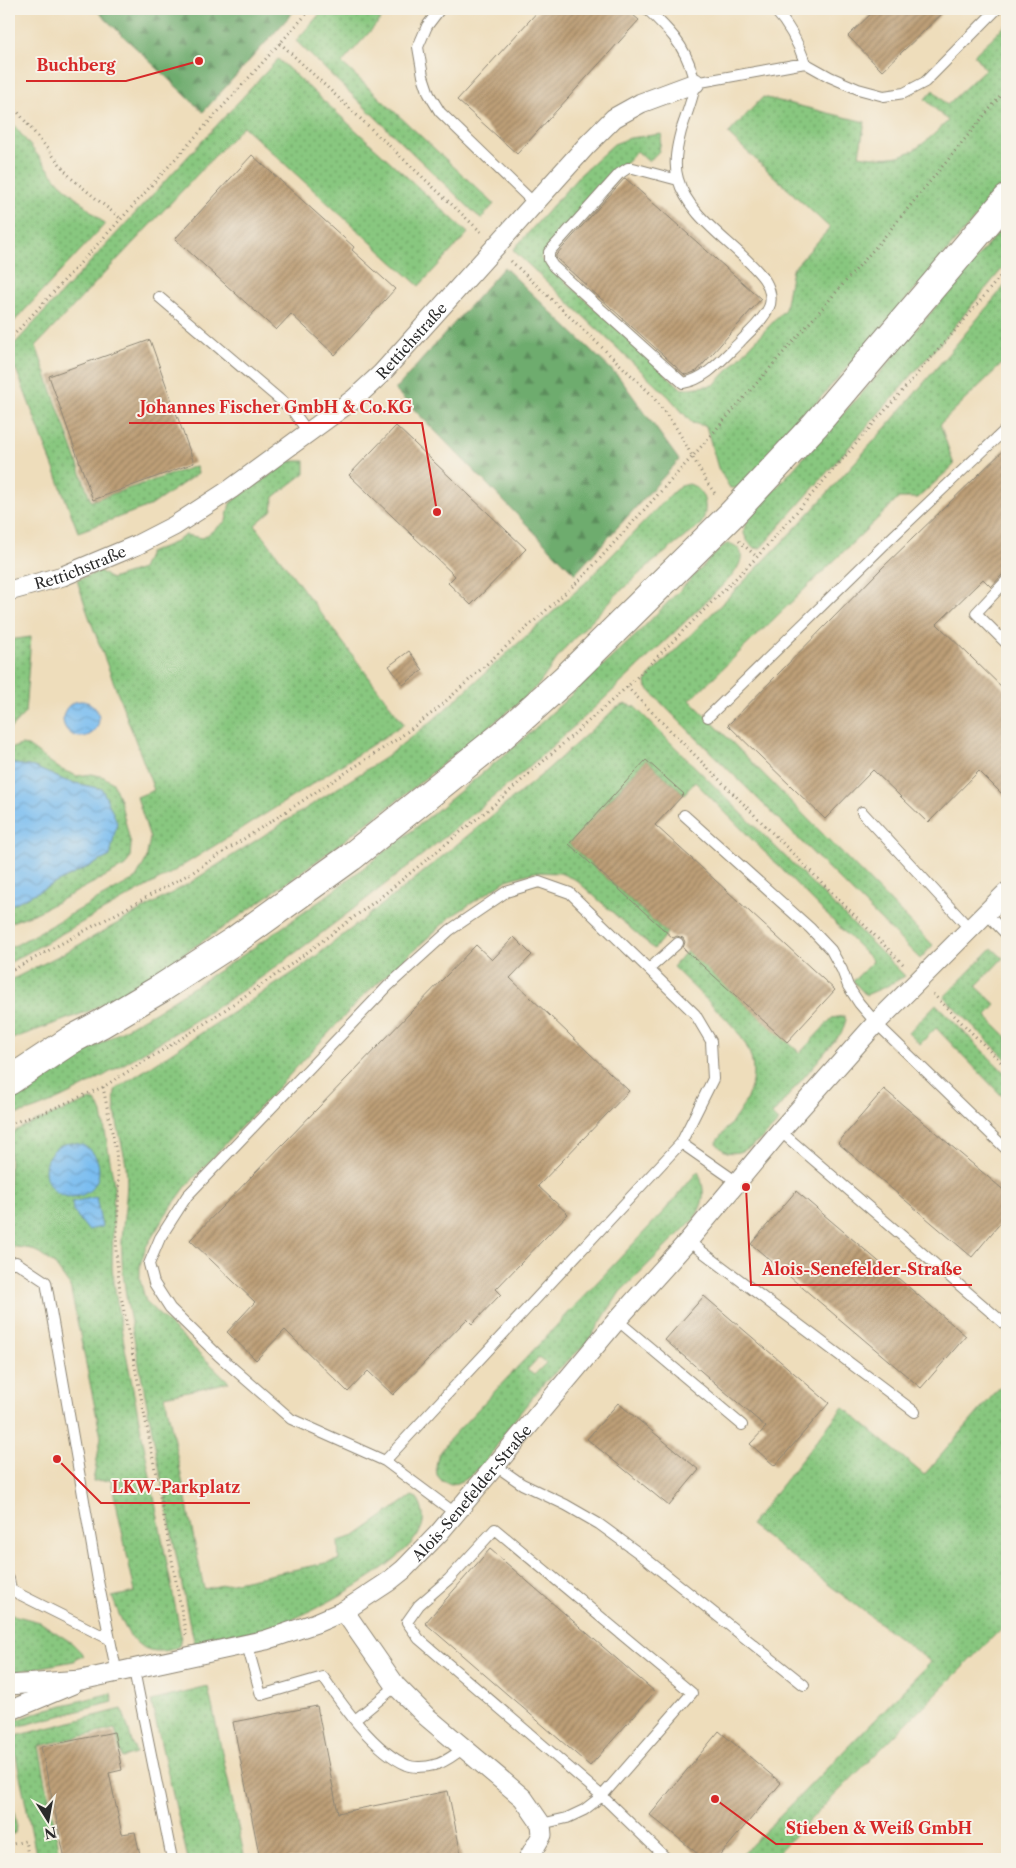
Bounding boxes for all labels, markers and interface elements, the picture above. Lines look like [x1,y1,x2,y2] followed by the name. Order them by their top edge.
[26,50,126,81] callout: Buchberg
[36,55,116,75] text: Buchberg
[372,298,450,383] street label: Rettichstraße
[129,392,422,423] callout: Johannes Fischer GmbH & Co.KG
[137,397,413,417] text: Johannes Fischer GmbH & Co.KG
[32,541,129,593] street label: Rettichstraße
[751,1254,972,1285] callout: Alois-Senefelder-Straße
[761,1259,963,1279] text: Alois-Senefelder-Straße
[407,1421,535,1565] street label: Alois-Senefelder-Straße
[101,1472,250,1503] callout: LKW-Parkplatz
[112,1477,240,1497] text: LKW-Parkplatz
[22,1796,72,1846] north arrow
[776,1813,983,1844] callout: Stieben & Weiß GmbH
[786,1818,972,1838] text: Stieben & Weiß GmbH
[43,1823,58,1843] text: N

